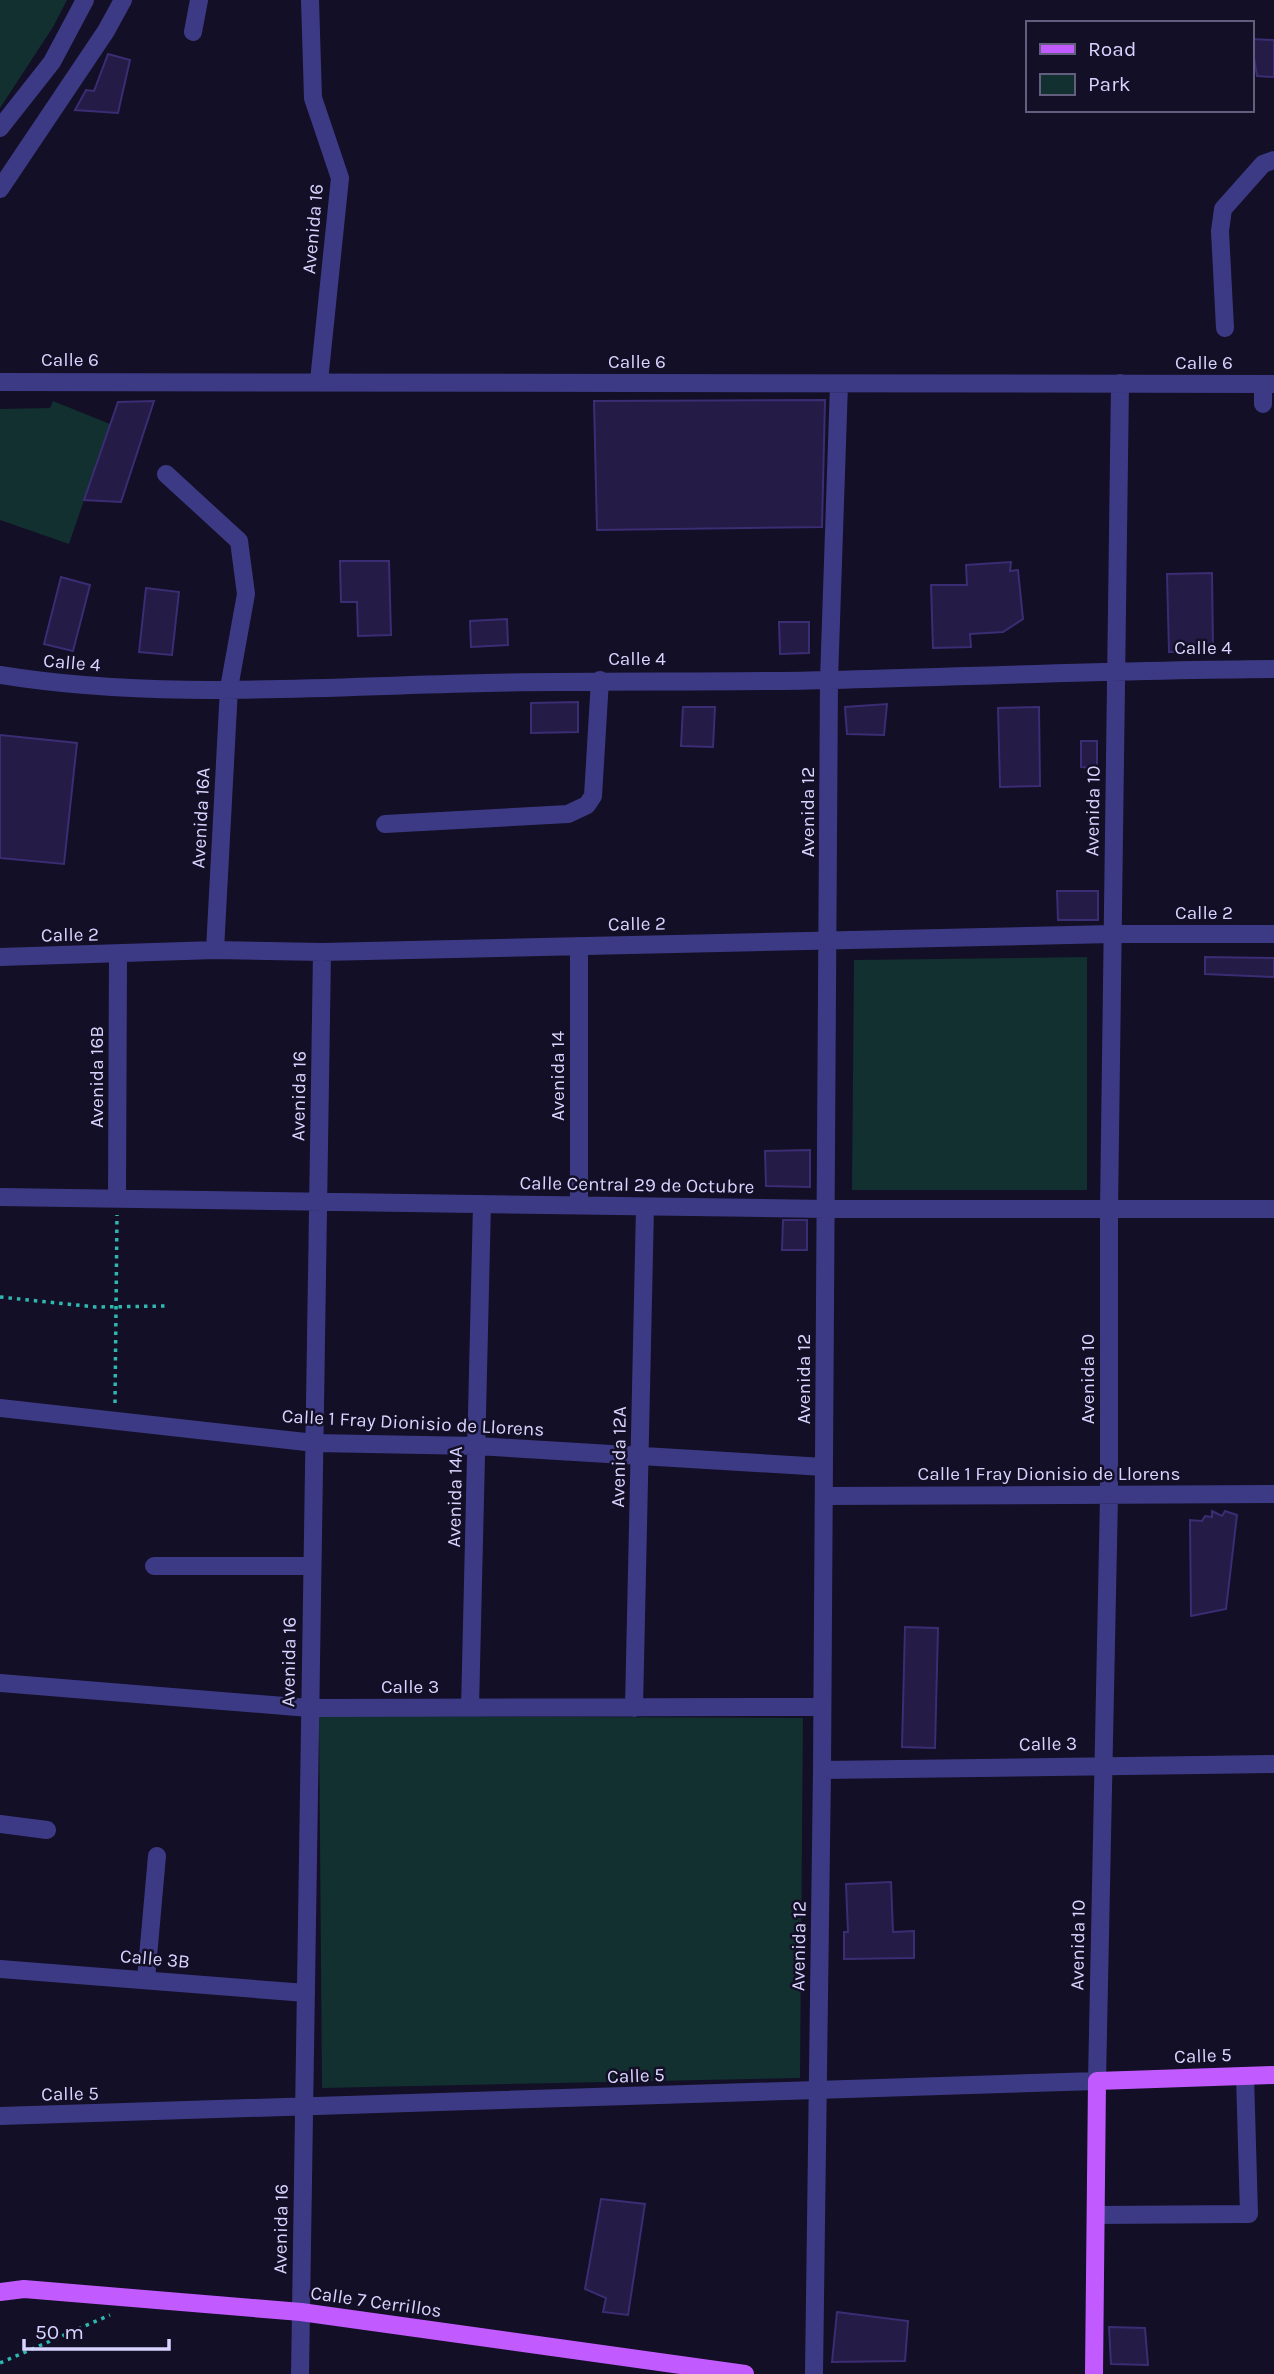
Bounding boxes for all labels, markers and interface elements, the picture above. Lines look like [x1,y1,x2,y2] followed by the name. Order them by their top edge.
[1026,21,1253,112] legend
[1088,37,1136,61] text: Road
[1088,72,1131,96] text: Park
[298,183,328,275] street label: Avenida 16
[41,349,99,371] street label: Calle 6
[608,351,666,373] street label: Calle 6
[1175,352,1233,374] street label: Calle 6
[1174,637,1232,659] street label: Calle 4
[608,648,666,670] street label: Calle 4
[42,650,102,677] street label: Calle 4
[1081,765,1105,857] street label: Avenida 10
[187,767,215,869] street label: Avenida 16A
[797,767,819,857] street label: Avenida 12
[1175,902,1233,924] street label: Calle 2
[608,912,666,936] street label: Calle 2
[41,923,99,947] street label: Calle 2
[86,1026,108,1128] street label: Avenida 16B
[547,1031,569,1121] street label: Avenida 14
[287,1051,311,1141] street label: Avenida 16
[519,1172,755,1198] street label: Calle Central 29 de Octubre
[793,1334,815,1424] street label: Avenida 12
[1077,1334,1099,1424] street label: Avenida 10
[281,1405,545,1441] street label: Calle 1 Fray Dionisio de Llorens
[607,1406,631,1508] street label: Avenida 12A
[443,1446,467,1548] street label: Avenida 14A
[918,1463,1180,1485] street label: Calle 1 Fray Dionisio de Llorens
[277,1617,301,1707] street label: Avenida 16
[381,1676,439,1698] street label: Calle 3
[1019,1732,1077,1756] street label: Calle 3
[1066,1899,1090,1991] street label: Avenida 10
[787,1901,811,1991] street label: Avenida 12
[119,1945,191,1973] street label: Calle 3B
[1174,2044,1232,2068] street label: Calle 5
[607,2064,665,2088] street label: Calle 5
[41,2082,99,2106] street label: Calle 5
[269,2184,293,2274] street label: Avenida 16
[309,2282,443,2322] street label: Calle 7 Cerrillos
[24,2308,170,2352] scale bar
[35,2320,84,2344] text: 50 m

